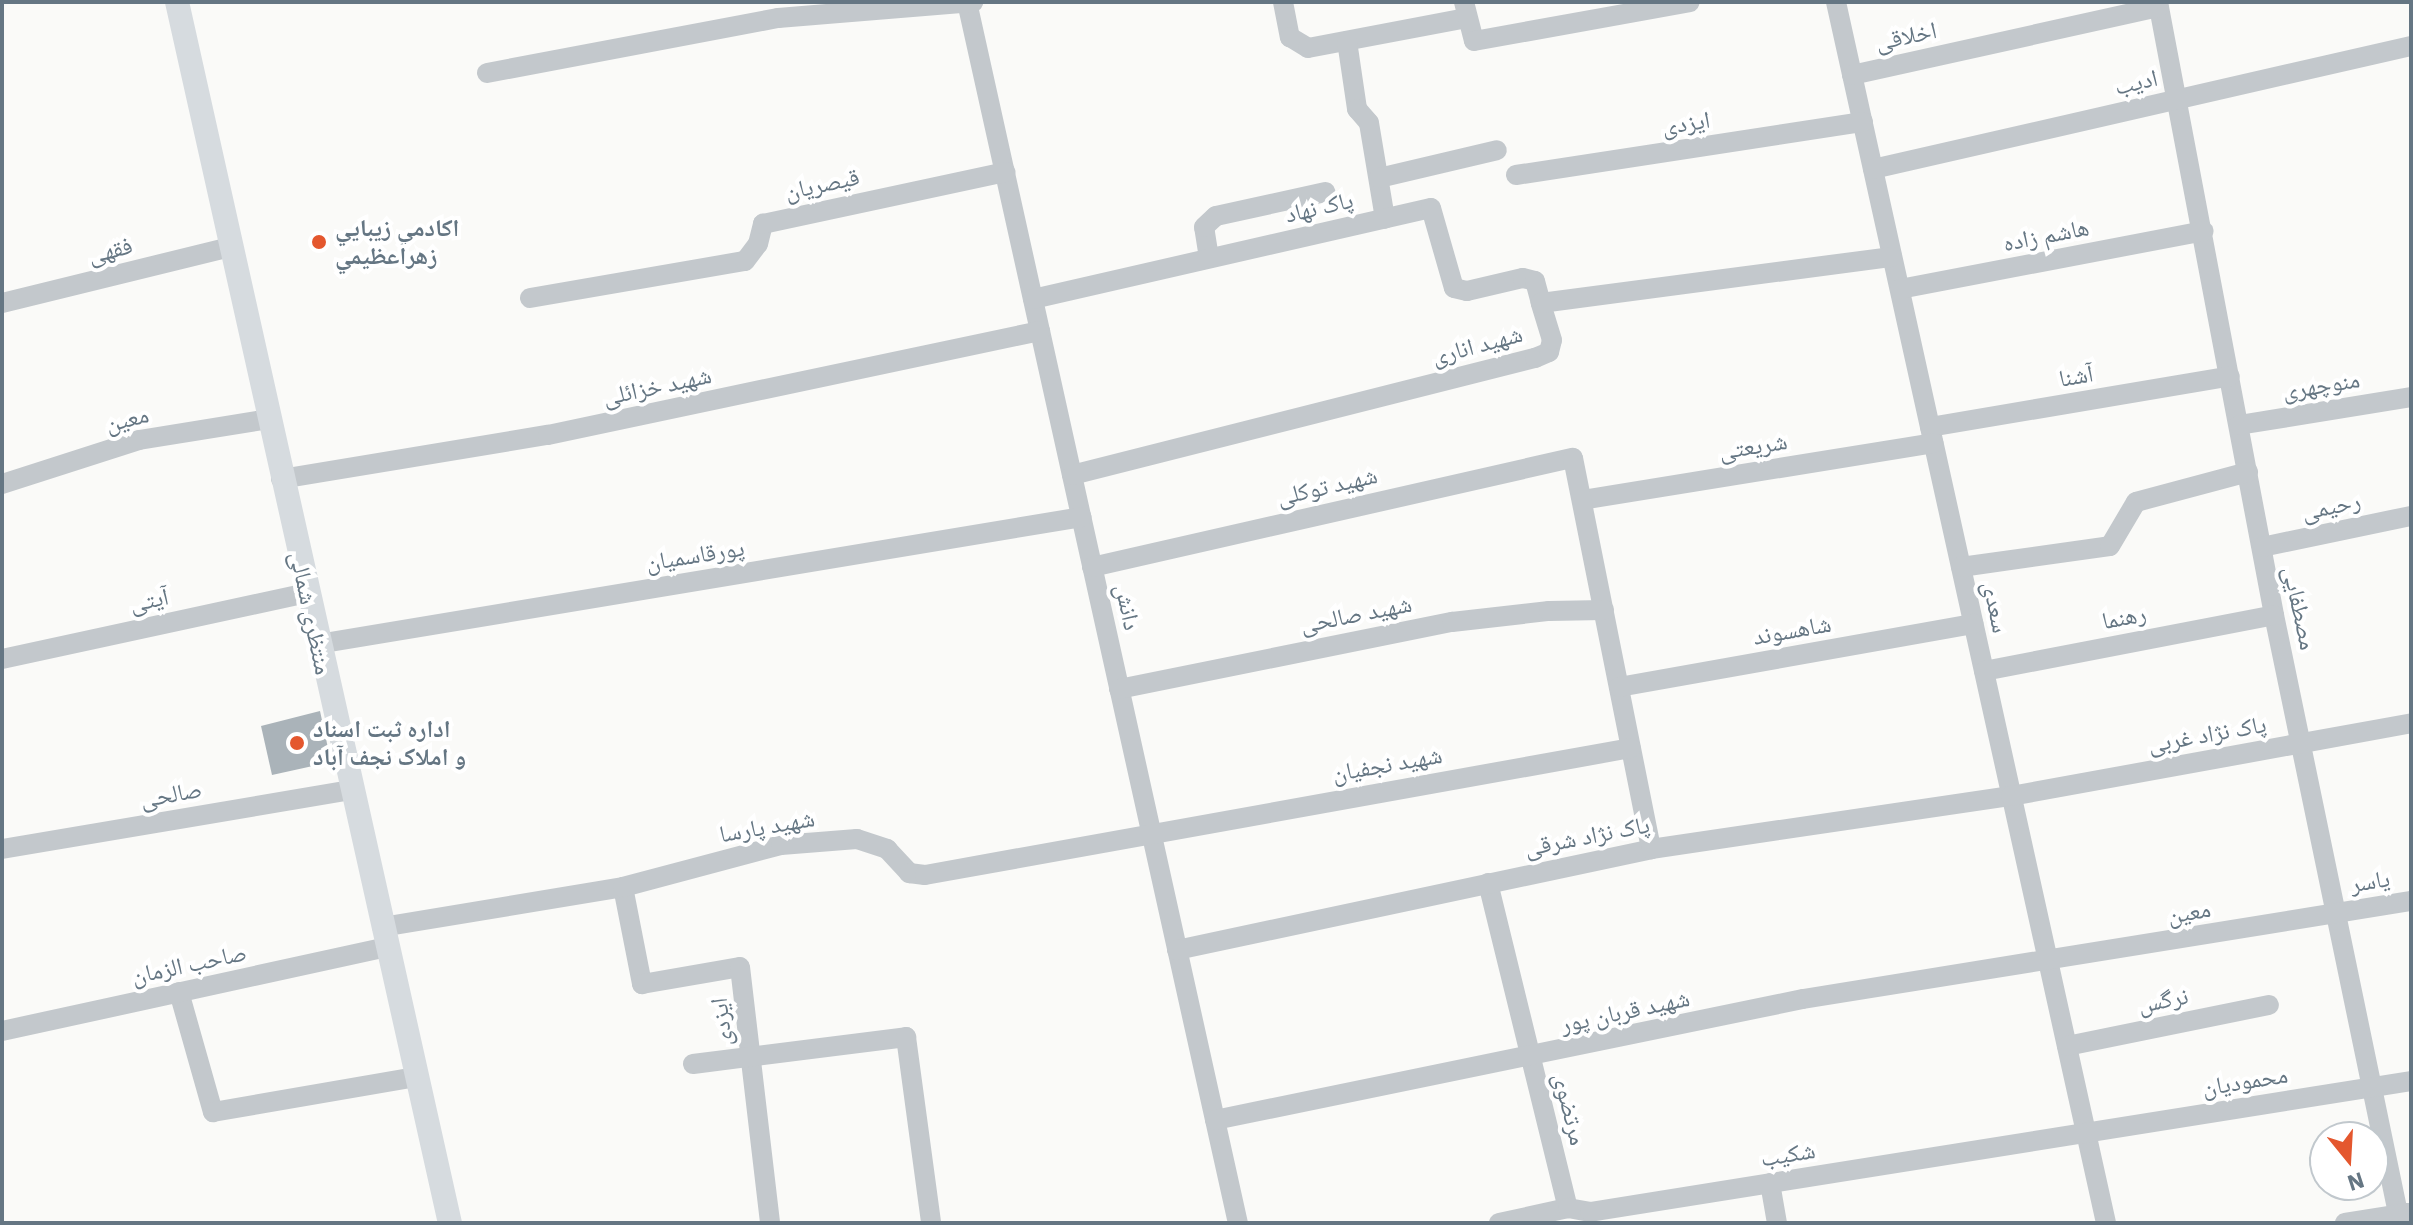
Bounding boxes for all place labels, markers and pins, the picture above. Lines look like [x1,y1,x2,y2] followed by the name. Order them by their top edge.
[335,214,459,270] place label: اكادمي زيبايي زهراعظيمي
[310,233,328,251] marker: اكادمي زيبايي زهراعظيمي
[313,715,466,771] place label: اداره ثبت اسناد و املاک نجف آباد
[288,734,306,752] marker: اداره ثبت اسناد و املاک نجف آباد

